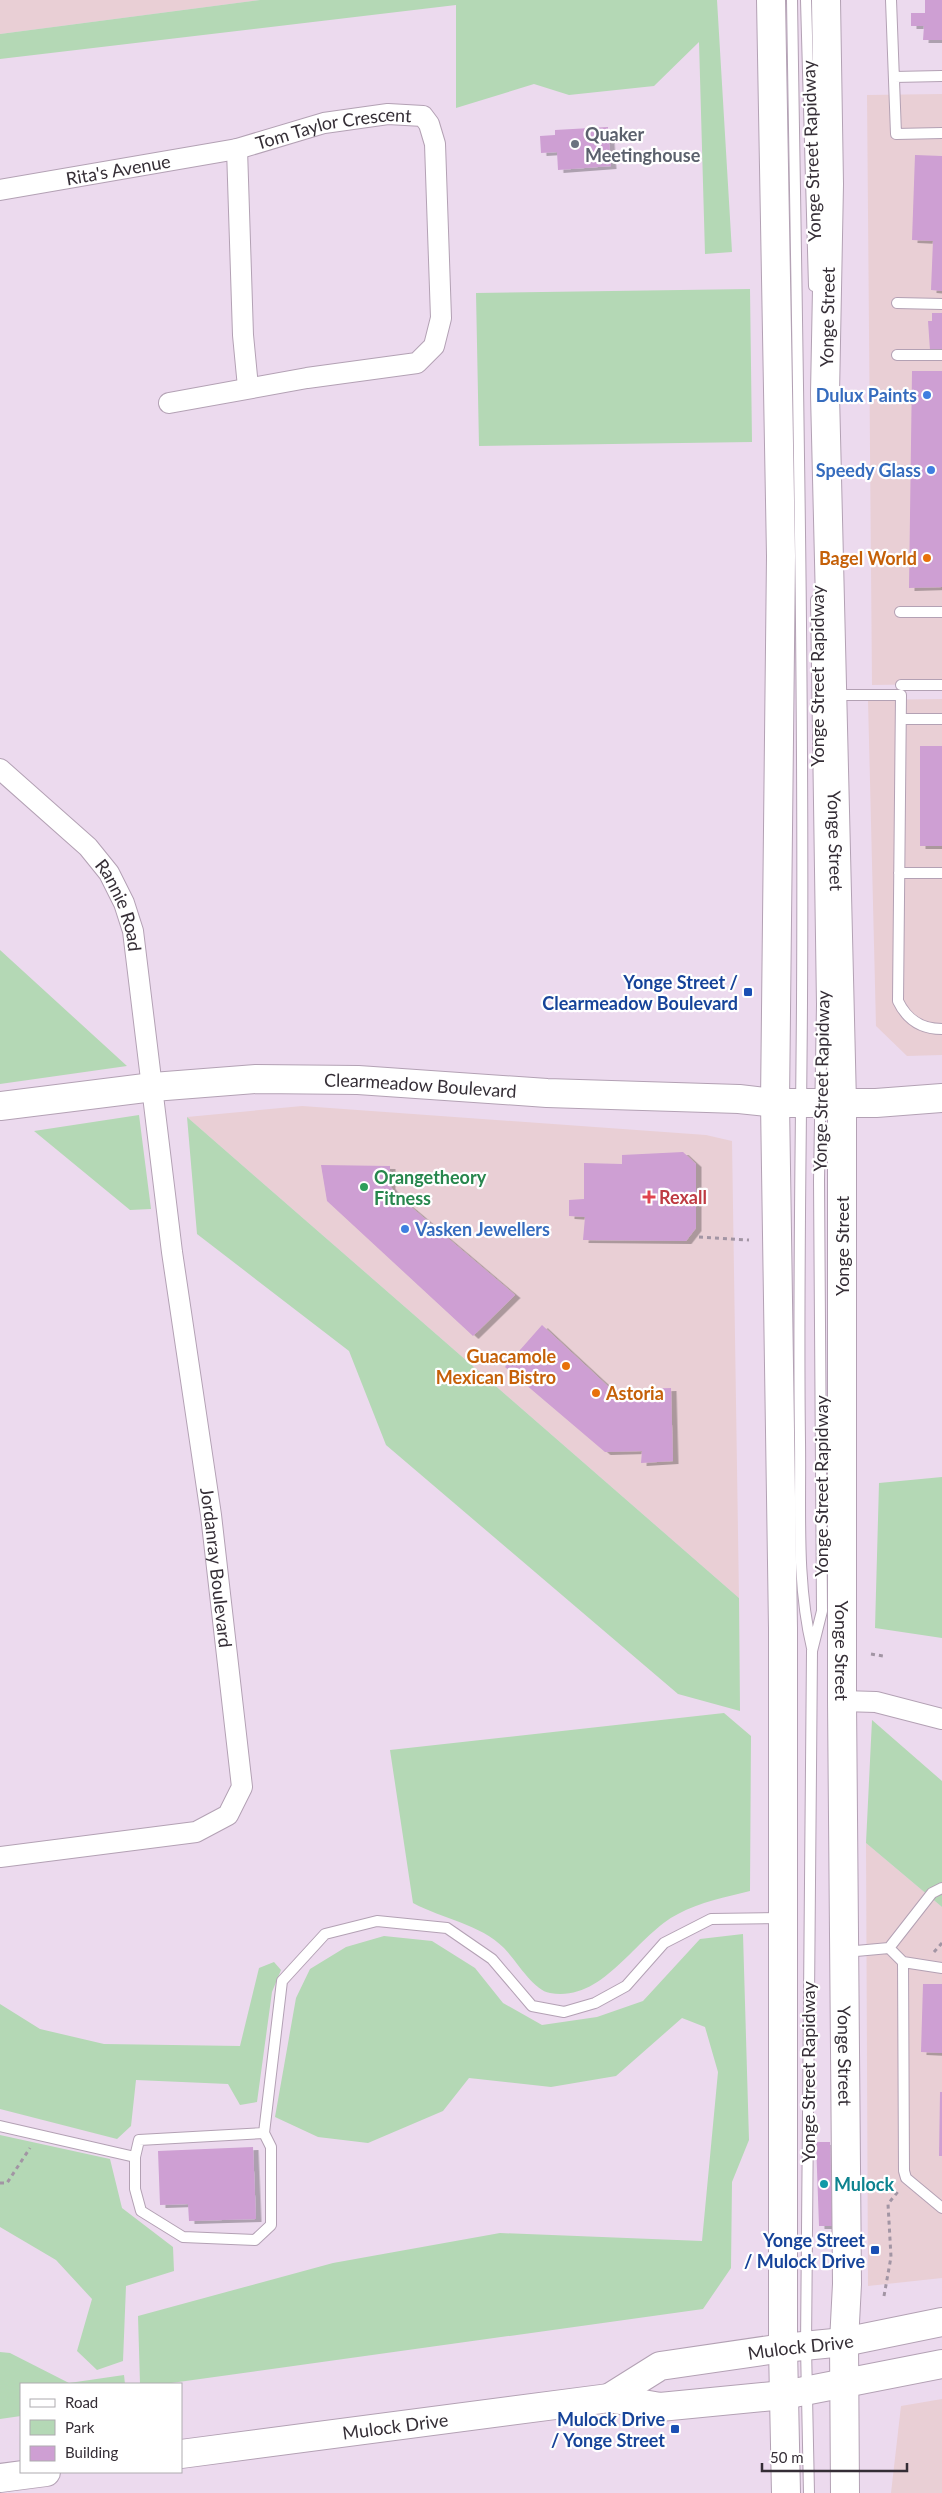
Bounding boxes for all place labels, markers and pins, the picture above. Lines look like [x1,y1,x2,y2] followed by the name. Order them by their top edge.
[585,123,701,166] place label: Quaker Meetinghouse
[569,138,581,150] marker: Quaker Meetinghouse
[816,384,917,406] place label: Dulux Paints
[921,389,933,401] marker: Dulux Paints
[816,459,921,481] place label: Speedy Glass
[925,464,937,476] marker: Speedy Glass
[819,547,917,569] place label: Bagel World
[921,552,933,564] marker: Bagel World
[542,971,738,1014] place label: Yonge Street / Clearmeadow Boulevard
[742,986,754,998] marker: Yonge Street / Clearmeadow Boulevard
[374,1166,487,1209] place label: Orangetheory Fitness
[358,1181,370,1193] marker: Orangetheory Fitness
[659,1186,707,1208] place label: Rexall
[643,1191,655,1203] marker: Rexall
[414,1218,550,1240] place label: Vasken Jewellers
[399,1223,411,1235] marker: Vasken Jewellers
[436,1345,556,1388] place label: Guacamole Mexican Bistro
[560,1360,572,1372] marker: Guacamole Mexican Bistro
[605,1382,664,1404] place label: Astoria
[590,1387,602,1399] marker: Astoria
[834,2173,894,2195] place label: Mulock
[818,2178,830,2190] marker: Mulock
[744,2229,865,2272] place label: Yonge Street / Mulock Drive
[869,2244,881,2256] marker: Yonge Street / Mulock Drive
[551,2408,665,2451] place label: Mulock Drive / Yonge Street
[669,2423,681,2435] marker: Mulock Drive / Yonge Street

